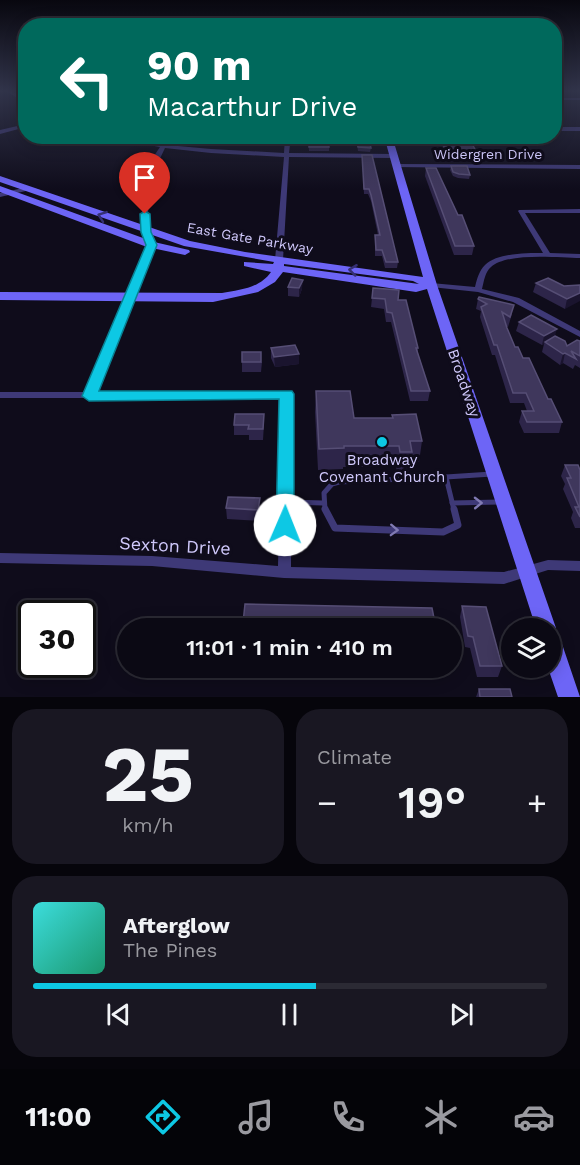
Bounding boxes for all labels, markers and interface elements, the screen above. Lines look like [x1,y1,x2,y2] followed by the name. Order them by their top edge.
[147,41,251,90] text: 90 m
[48,42,126,120] icon: left
[147,91,357,123] text: Macarthur Drive
[434,146,542,162] street label: Widergren Drive
[119,152,170,214] pin
[128,161,161,194] icon: arrive
[97,210,108,223] one-way arrow
[186,219,315,257] street label: East Gate Parkway
[349,264,358,276] one-way arrow
[444,347,484,420] street label: Broadway
[375,435,389,449] marker: Broadway Covenant Church
[319,451,445,486] place label: Broadway Covenant Church
[253,493,317,557] position arrow
[473,496,482,509] one-way arrow
[389,524,398,537] one-way arrow
[119,532,231,559] street label: Sexton Drive
[18,600,96,678] speed limit sign: 30
[501,618,561,678] map controls
[501,618,561,678] button: layers
[186,635,393,660] text: 11:01 · 1 min · 410 m
[102,728,194,820] text: 25
[317,745,392,769] text: Climate
[398,776,466,829] text: 19°
[317,783,337,822] text: −
[527,783,547,822] text: +
[122,813,174,837] text: km/h
[123,913,230,938] text: Afterglow
[123,938,217,962] text: The Pines
[102,998,135,1031] icon: previous
[273,998,306,1031] icon: pause
[445,998,478,1031] icon: next
[142,1096,184,1138] icon: directions
[235,1096,277,1138] icon: music
[327,1096,369,1138] icon: phone
[420,1096,462,1138] icon: climate
[513,1096,555,1138] icon: car
[25,1101,92,1133] text: 11:00

